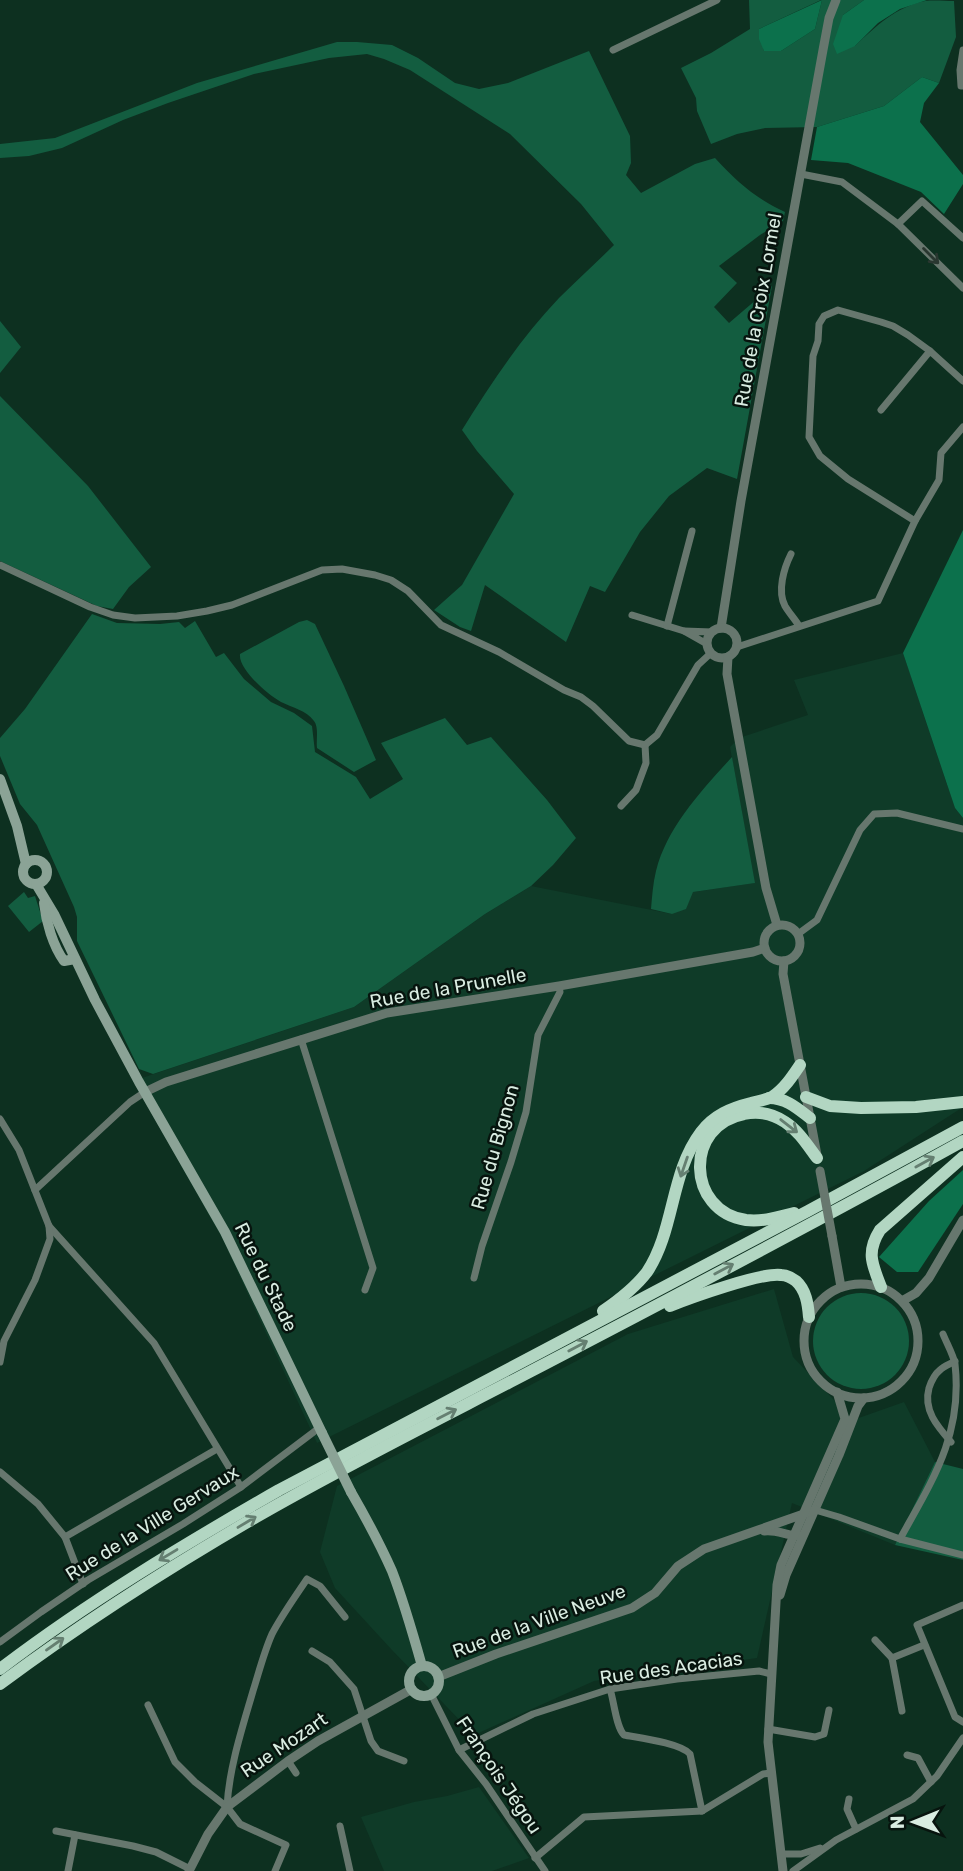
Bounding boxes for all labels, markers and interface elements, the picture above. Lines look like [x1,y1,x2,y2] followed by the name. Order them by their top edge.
[730,211,786,409] street label: Rue de la Croix Lormel
[922,247,939,264] one-way arrow
[368,963,528,1013] street label: Rue de la Prunelle
[466,1082,524,1212] street label: Rue du Bignon
[779,1118,797,1133] one-way arrow
[676,1155,689,1177] one-way arrow
[914,1155,935,1168] one-way arrow
[230,1219,302,1335] street label: Rue du Stade
[713,1262,734,1275] one-way arrow
[567,1339,588,1353] one-way arrow
[437,1407,457,1421] one-way arrow
[61,1460,243,1586] street label: Rue de la Ville Gervaux
[237,1515,257,1529] one-way arrow
[158,1549,178,1563] one-way arrow
[449,1579,629,1663] street label: Rue de la Ville Neuve
[45,1637,64,1651] one-way arrow
[598,1647,744,1689] street label: Rue des Acacias
[236,1707,332,1782] street label: Rue Mozart
[451,1712,547,1838] street label: François Jégou
[879,1787,949,1857] north arrow
[886,1815,909,1829] text: N

